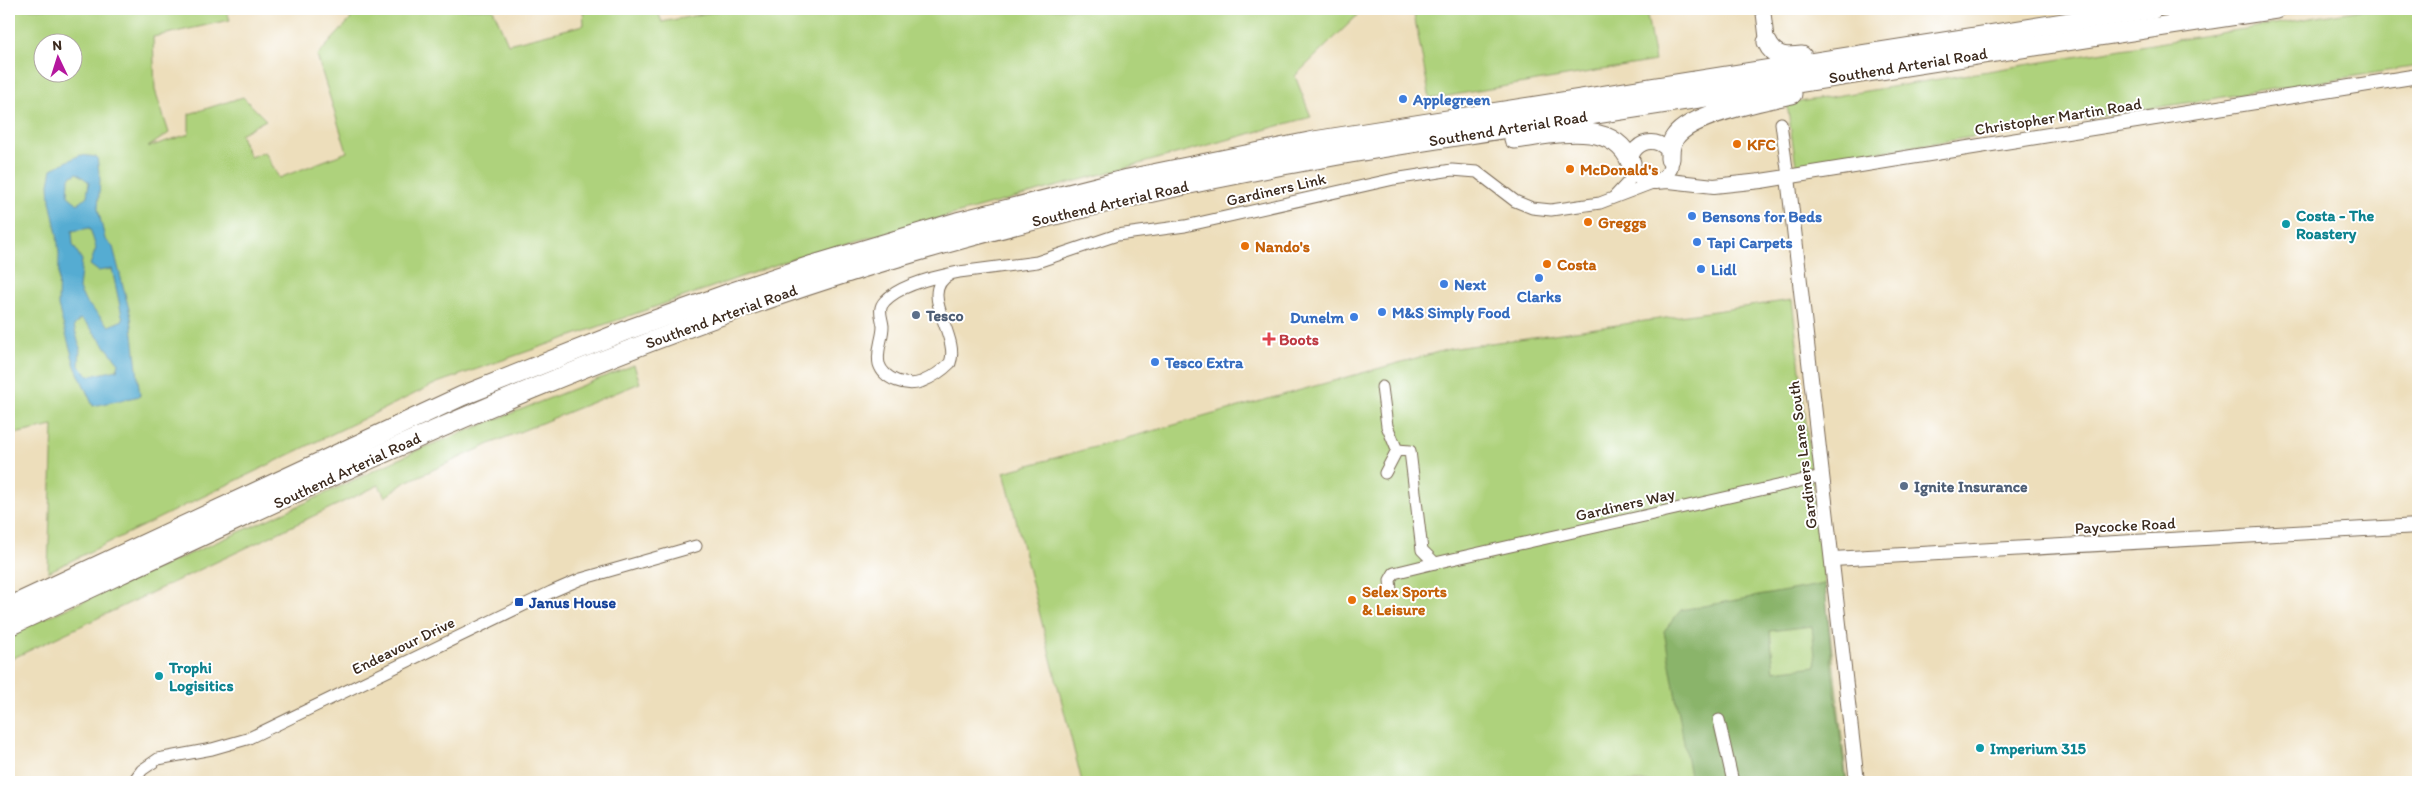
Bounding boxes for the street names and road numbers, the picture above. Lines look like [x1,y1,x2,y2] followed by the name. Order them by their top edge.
[1827,44,1989,87] street label: Southend Arterial Road
[1973,94,2143,139] street label: Christopher Martin Road
[1427,107,1589,150] street label: Southend Arterial Road
[1224,169,1329,210] street label: Gardiners Link
[1030,176,1191,231] street label: Southend Arterial Road
[643,280,800,353] street label: Southend Arterial Road
[1784,380,1821,530] street label: Gardiners Lane South
[270,428,424,513] street label: Southend Arterial Road
[1574,484,1677,525] street label: Gardiners Way
[2074,513,2176,538] street label: Paycocke Road
[349,612,458,679] street label: Endeavour Drive

